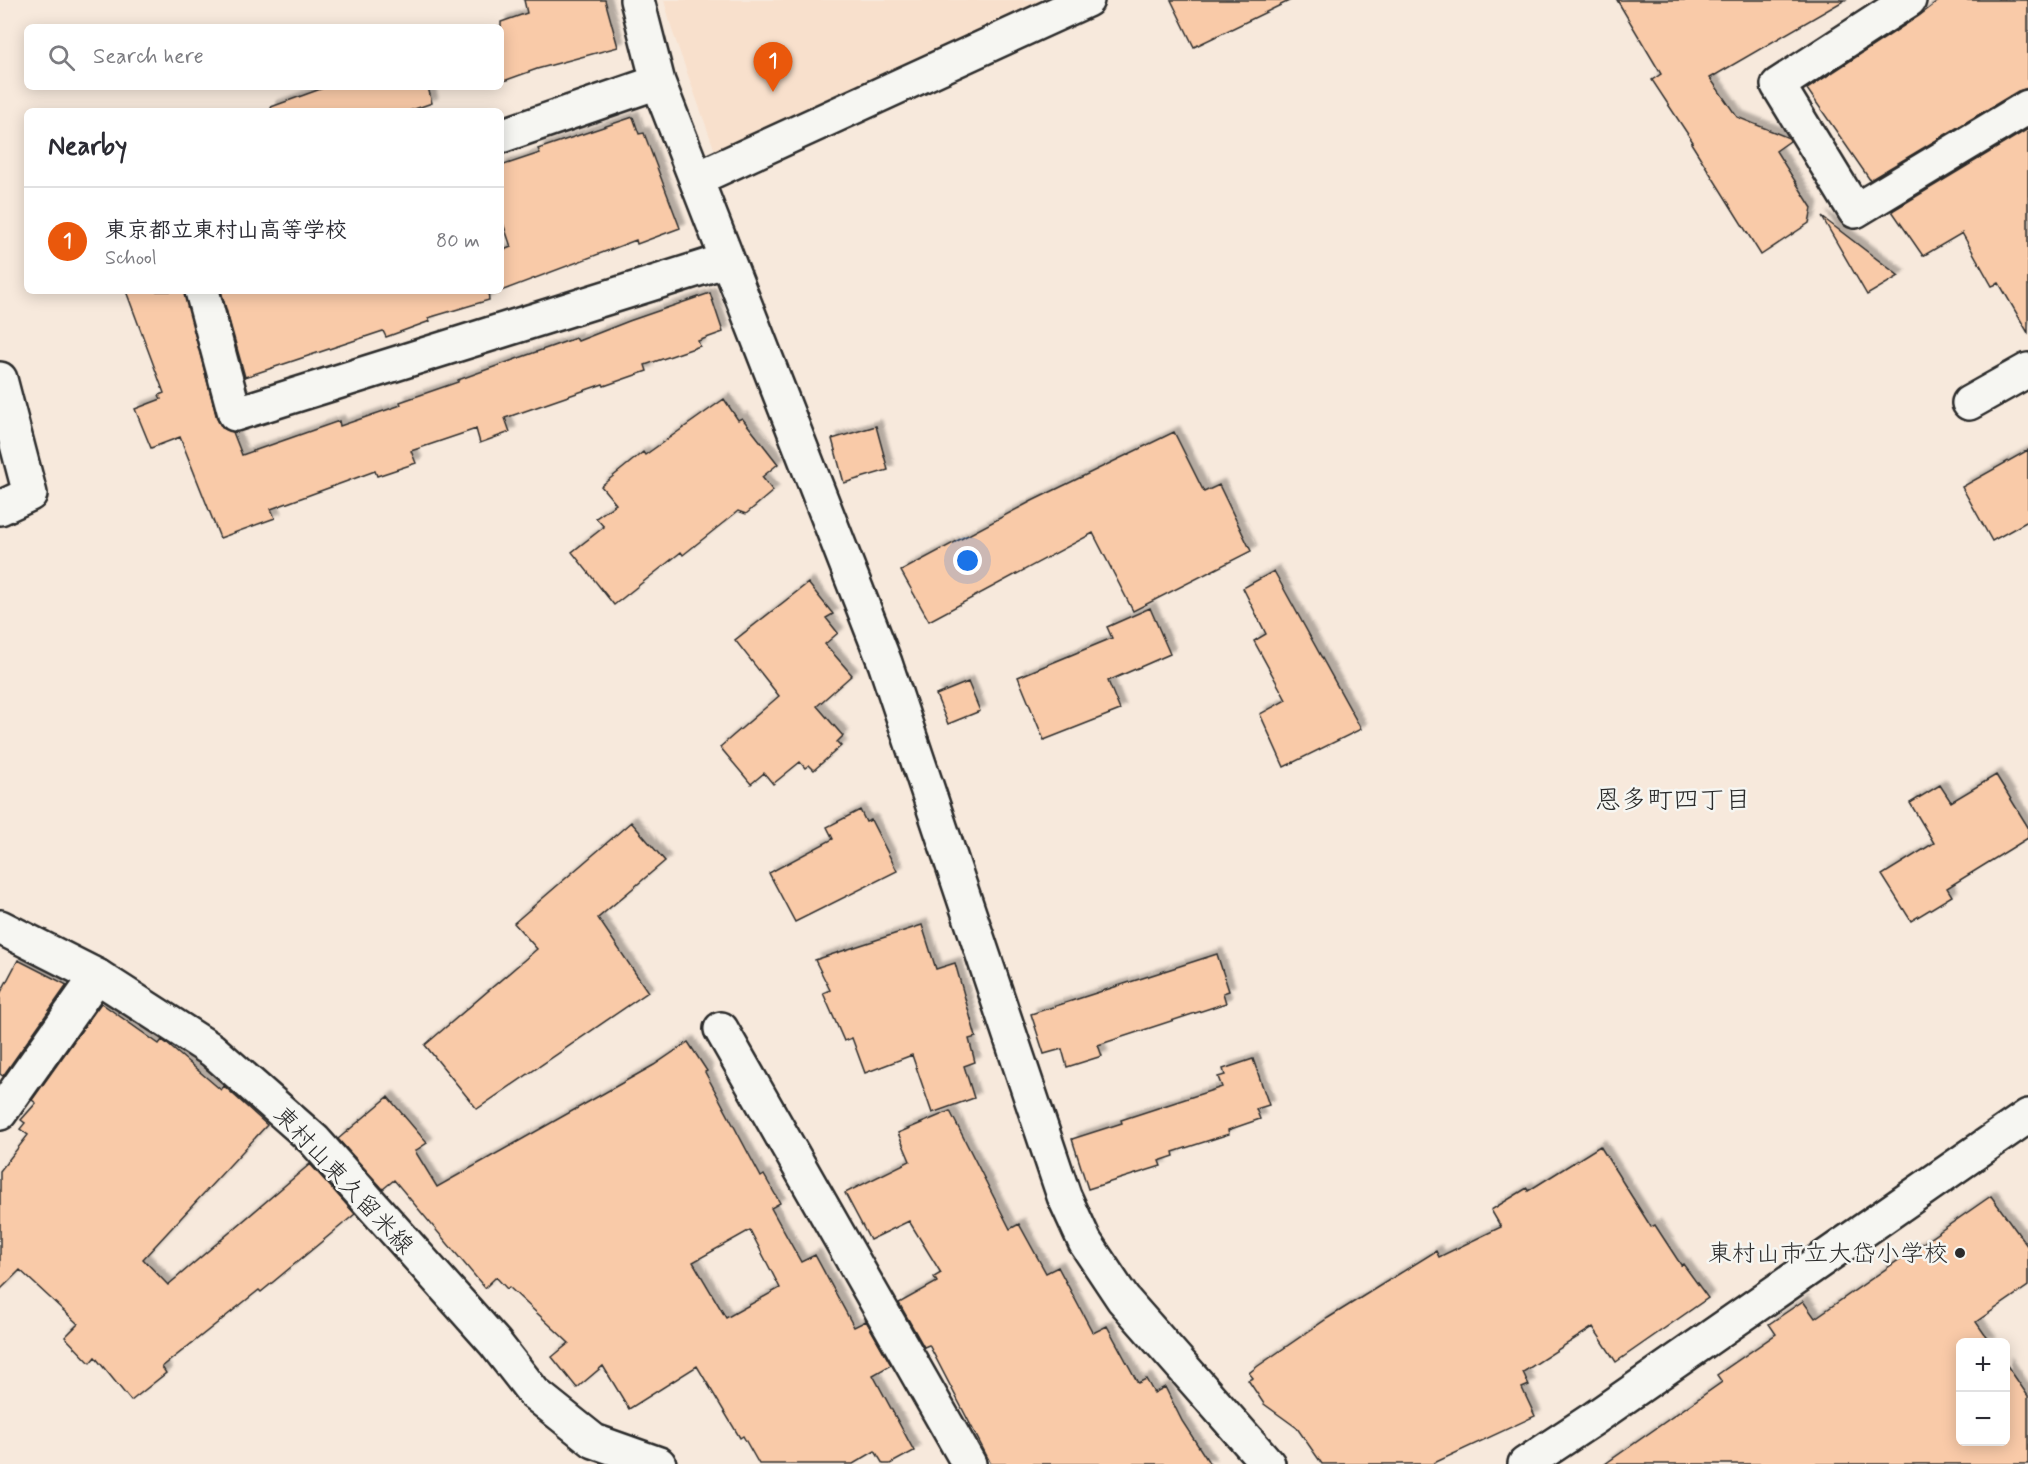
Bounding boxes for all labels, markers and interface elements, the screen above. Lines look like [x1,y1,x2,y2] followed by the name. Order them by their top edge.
[24,24,504,90] search box
[45,41,78,74] icon: search
[754,42,792,92] pin: 1
[93,43,204,71] text: Search here
[48,130,127,164] text: Nearby
[105,217,347,245] text: 東京都立東村山高等学校
[63,228,72,255] text: 1
[436,228,480,255] text: 80 m
[105,245,157,272] text: School
[953,546,982,575] your location
[1595,784,1751,818] district label: 恩多町四丁目
[266,1100,420,1262] street label: 東村山東久留米線
[1708,1239,1948,1270] place label: 東村山市立大岱小学校
[1953,1246,1967,1260] marker: 東村山市立大岱小学校
[1956,1338,2010,1446] map controls
[1956,1338,2010,1392] button: +
[1956,1392,2010,1446] button: −

